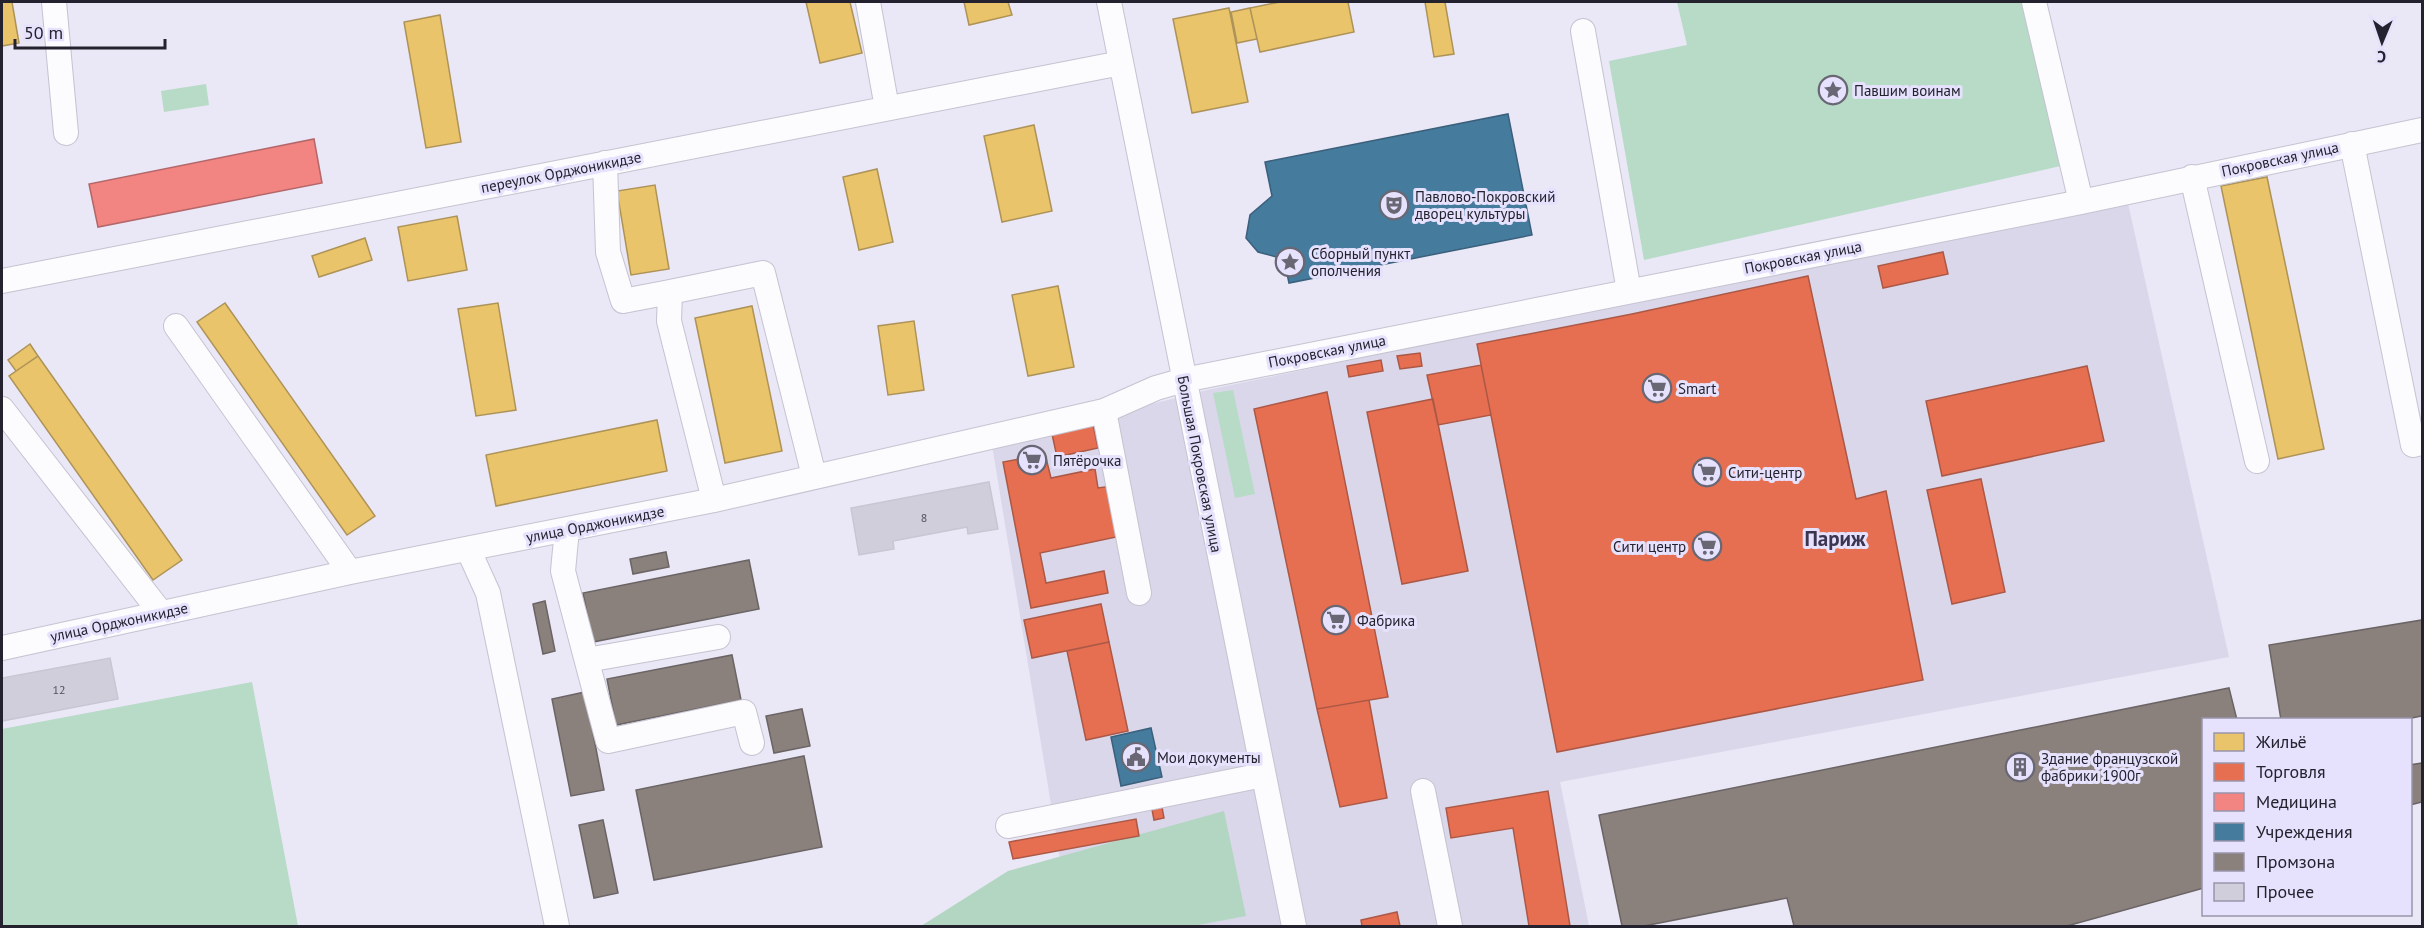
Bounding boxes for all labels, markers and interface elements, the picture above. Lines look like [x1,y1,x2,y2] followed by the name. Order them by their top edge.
[15,12,165,50] scale bar
[2352,12,2412,72] north arrow
[24,21,63,44] text: 50 m
[2377,47,2386,67] text: С
[1817,74,1849,106] place icon: Павшим воинам
[1854,81,1961,100] place label: Павшим воинам
[2220,137,2340,181] street label: Покровская улица
[479,147,643,197] street label: переулок Орджоникидзе
[1415,187,1555,223] place label: Павлово-Покровский дворец культуры
[1378,189,1410,221] theatre icon: Павлово-Покровский дворец культуры
[1743,236,1863,278] street label: Покровская улица
[1311,244,1410,280] place label: Сборный пункт ополчения
[1274,246,1306,278] place icon: Сборный пункт ополчения
[1267,330,1387,372] street label: Покровская улица
[1641,372,1673,404] supermarket icon: Smart
[1174,374,1226,554] street label: Большая Покровская улица
[1678,379,1716,398] place label: Smart
[1016,444,1048,476] supermarket icon: Пятёрочка
[1053,451,1121,470] place label: Пятёрочка
[1691,456,1723,488] supermarket icon: Сити-центр
[1728,463,1802,482] place label: Сити-центр
[524,501,666,547] street label: улица Орджоникидзе
[921,510,927,525] house number: 8
[1804,525,1866,552] district label: Париж
[1691,530,1723,562] supermarket icon: Сити центр
[1613,537,1686,556] place label: Сити центр
[48,598,190,646] street label: улица Орджоникидзе
[1320,604,1352,636] supermarket icon: Фабрика
[1357,611,1415,630] place label: Фабрика
[52,682,66,697] house number: 12
[2202,718,2412,916] legend
[2255,730,2307,753] text: Жильё
[1120,741,1152,773] public building icon: Мои документы
[1157,748,1261,767] place label: Мои документы
[2041,749,2178,785] place label: Здание французской фабрики 1900г
[2004,751,2036,783] building icon: Здание французской фабрики 1900г
[2256,760,2326,783] text: Торговля
[2256,790,2337,813] text: Медицина
[2256,820,2353,843] text: Учреждения
[2256,850,2335,873] text: Промзона
[2256,880,2314,903] text: Прочее

